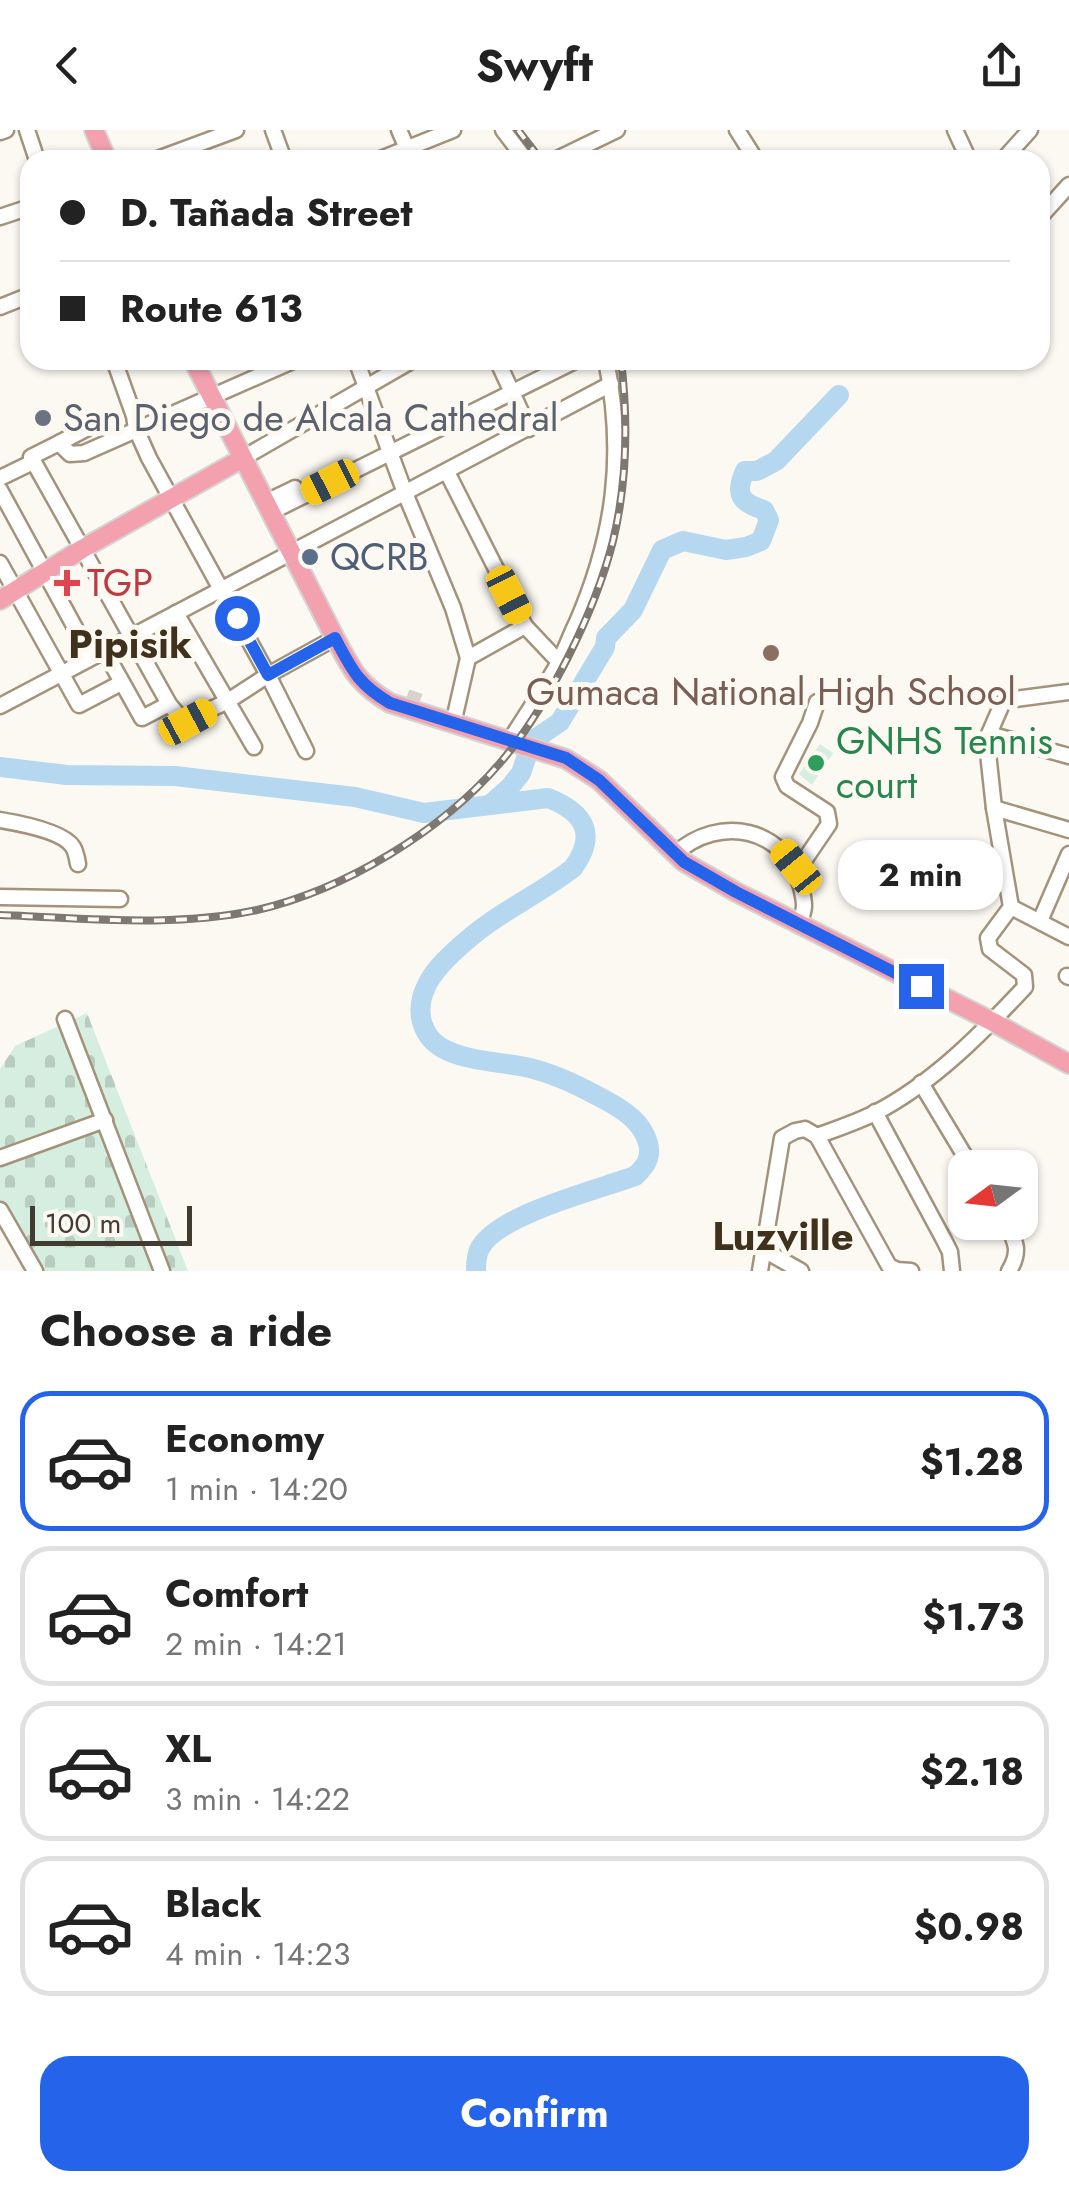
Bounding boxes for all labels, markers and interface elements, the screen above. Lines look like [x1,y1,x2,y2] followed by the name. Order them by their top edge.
[476,33,593,98] text: Swyft
[40,38,95,93] icon: back
[974,38,1029,93] icon: share
[120,185,413,240] text: D. Tañada Street
[120,281,302,336] text: Route 613
[63,390,559,445] place label: San Diego de Alcala Cathedral
[32,407,54,429] marker: San Diego de Alcala Cathedral
[296,455,364,509] car
[330,529,429,584] place label: QCRB
[299,546,321,568] marker: QCRB
[87,555,153,610] place label: TGP
[482,561,536,629] car
[56,572,78,594] marker: TGP
[215,596,260,641] route start
[68,615,192,673] district label: Pipisik
[760,642,782,664] marker: Gumaca National High School
[526,664,1016,719] place label: Gumaca National High School
[154,695,222,749] car
[836,713,1053,812] place label: GNHS Tennis court
[805,752,827,774] marker: GNHS Tennis court
[765,834,827,900] car
[838,841,1004,911] callout: 2 min
[878,852,963,898] text: 2 min
[899,964,944,1009] route end
[948,1150,1038,1240] north arrow
[948,1150,1038,1240] map controls
[30,1201,192,1246] scale bar
[45,1203,121,1244] text: 100 m
[712,1207,854,1265] district label: Luzville
[40,1298,332,1363] text: Choose a ride
[165,1411,324,1466] text: Economy
[45,1416,135,1506] icon: car
[920,1434,1024,1489] text: $1.28
[165,1466,348,1512] text: 1 min · 14:20
[165,1566,308,1621] text: Comfort
[45,1571,135,1661] icon: car
[922,1589,1024,1644] text: $1.73
[165,1621,347,1667] text: 2 min · 14:21
[165,1721,211,1776] text: XL
[45,1726,135,1816] icon: car
[920,1744,1024,1799] text: $2.18
[165,1776,350,1822] text: 3 min · 14:22
[165,1876,262,1931] text: Black
[45,1881,135,1971] icon: car
[914,1899,1024,1954] text: $0.98
[165,1931,350,1977] text: 4 min · 14:23
[40,2056,1029,2171] button: Confirm

